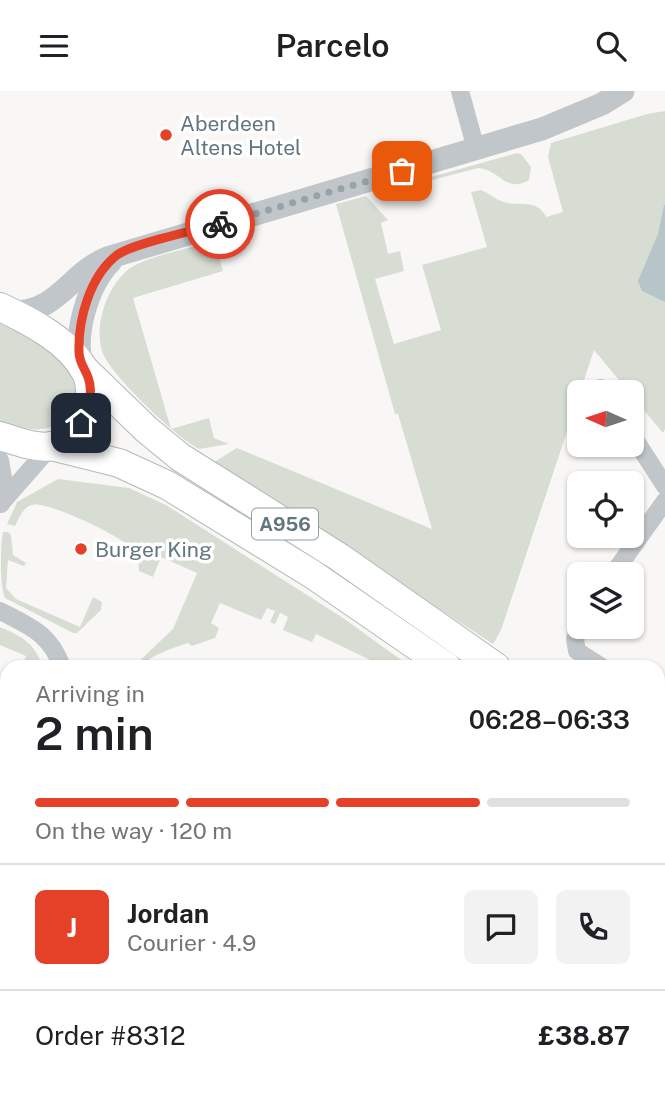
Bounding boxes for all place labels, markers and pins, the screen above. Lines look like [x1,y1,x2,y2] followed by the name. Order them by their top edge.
[180,111,301,160] place label: Aberdeen Altens Hotel
[158,127,174,143] marker: Aberdeen Altens Hotel
[372,141,432,201] pin
[51,393,111,453] pin
[95,537,212,562] place label: Burger King
[73,541,89,557] marker: Burger King

